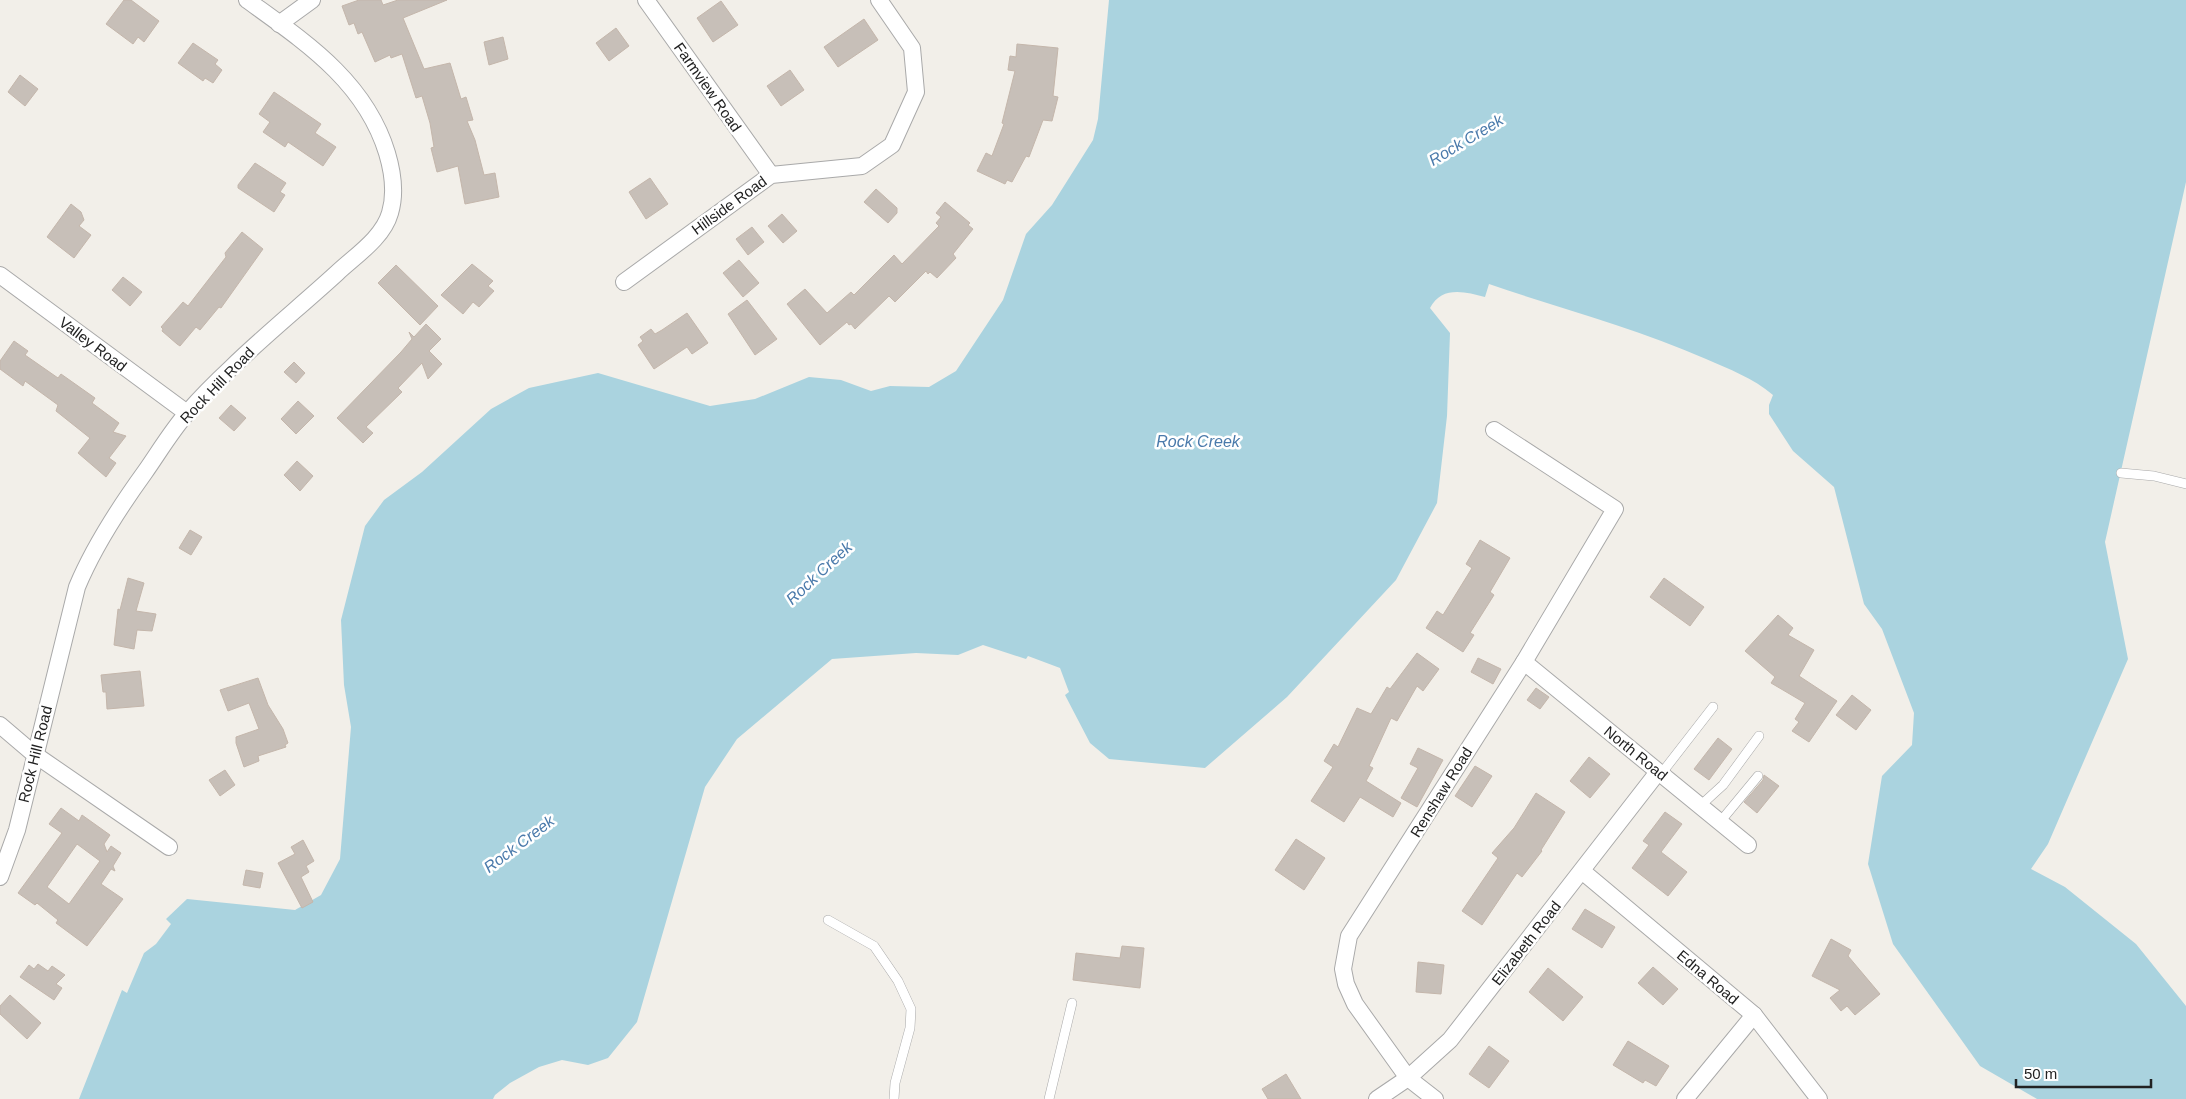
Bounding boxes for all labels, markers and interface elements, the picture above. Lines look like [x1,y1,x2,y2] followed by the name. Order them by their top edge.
[671,39,745,135] street label: Farmview Road
[1426,111,1507,169] water label: Rock Creek
[688,172,770,238] street label: Hillside Road
[56,313,130,375] street label: Valley Road
[176,343,258,427] street label: Rock Hill Road
[1156,433,1241,450] water label: Rock Creek
[783,538,856,608] water label: Rock Creek
[15,704,55,804] street label: Rock Hill Road
[1601,722,1671,784] street label: North Road
[1407,744,1475,840] street label: Renshaw Road
[481,811,558,876] water label: Rock Creek
[1488,898,1564,988] street label: Elizabeth Road
[1674,946,1742,1008] street label: Edna Road
[2016,1056,2151,1088] scale bar
[2024,1065,2057,1082] text: 50 m

